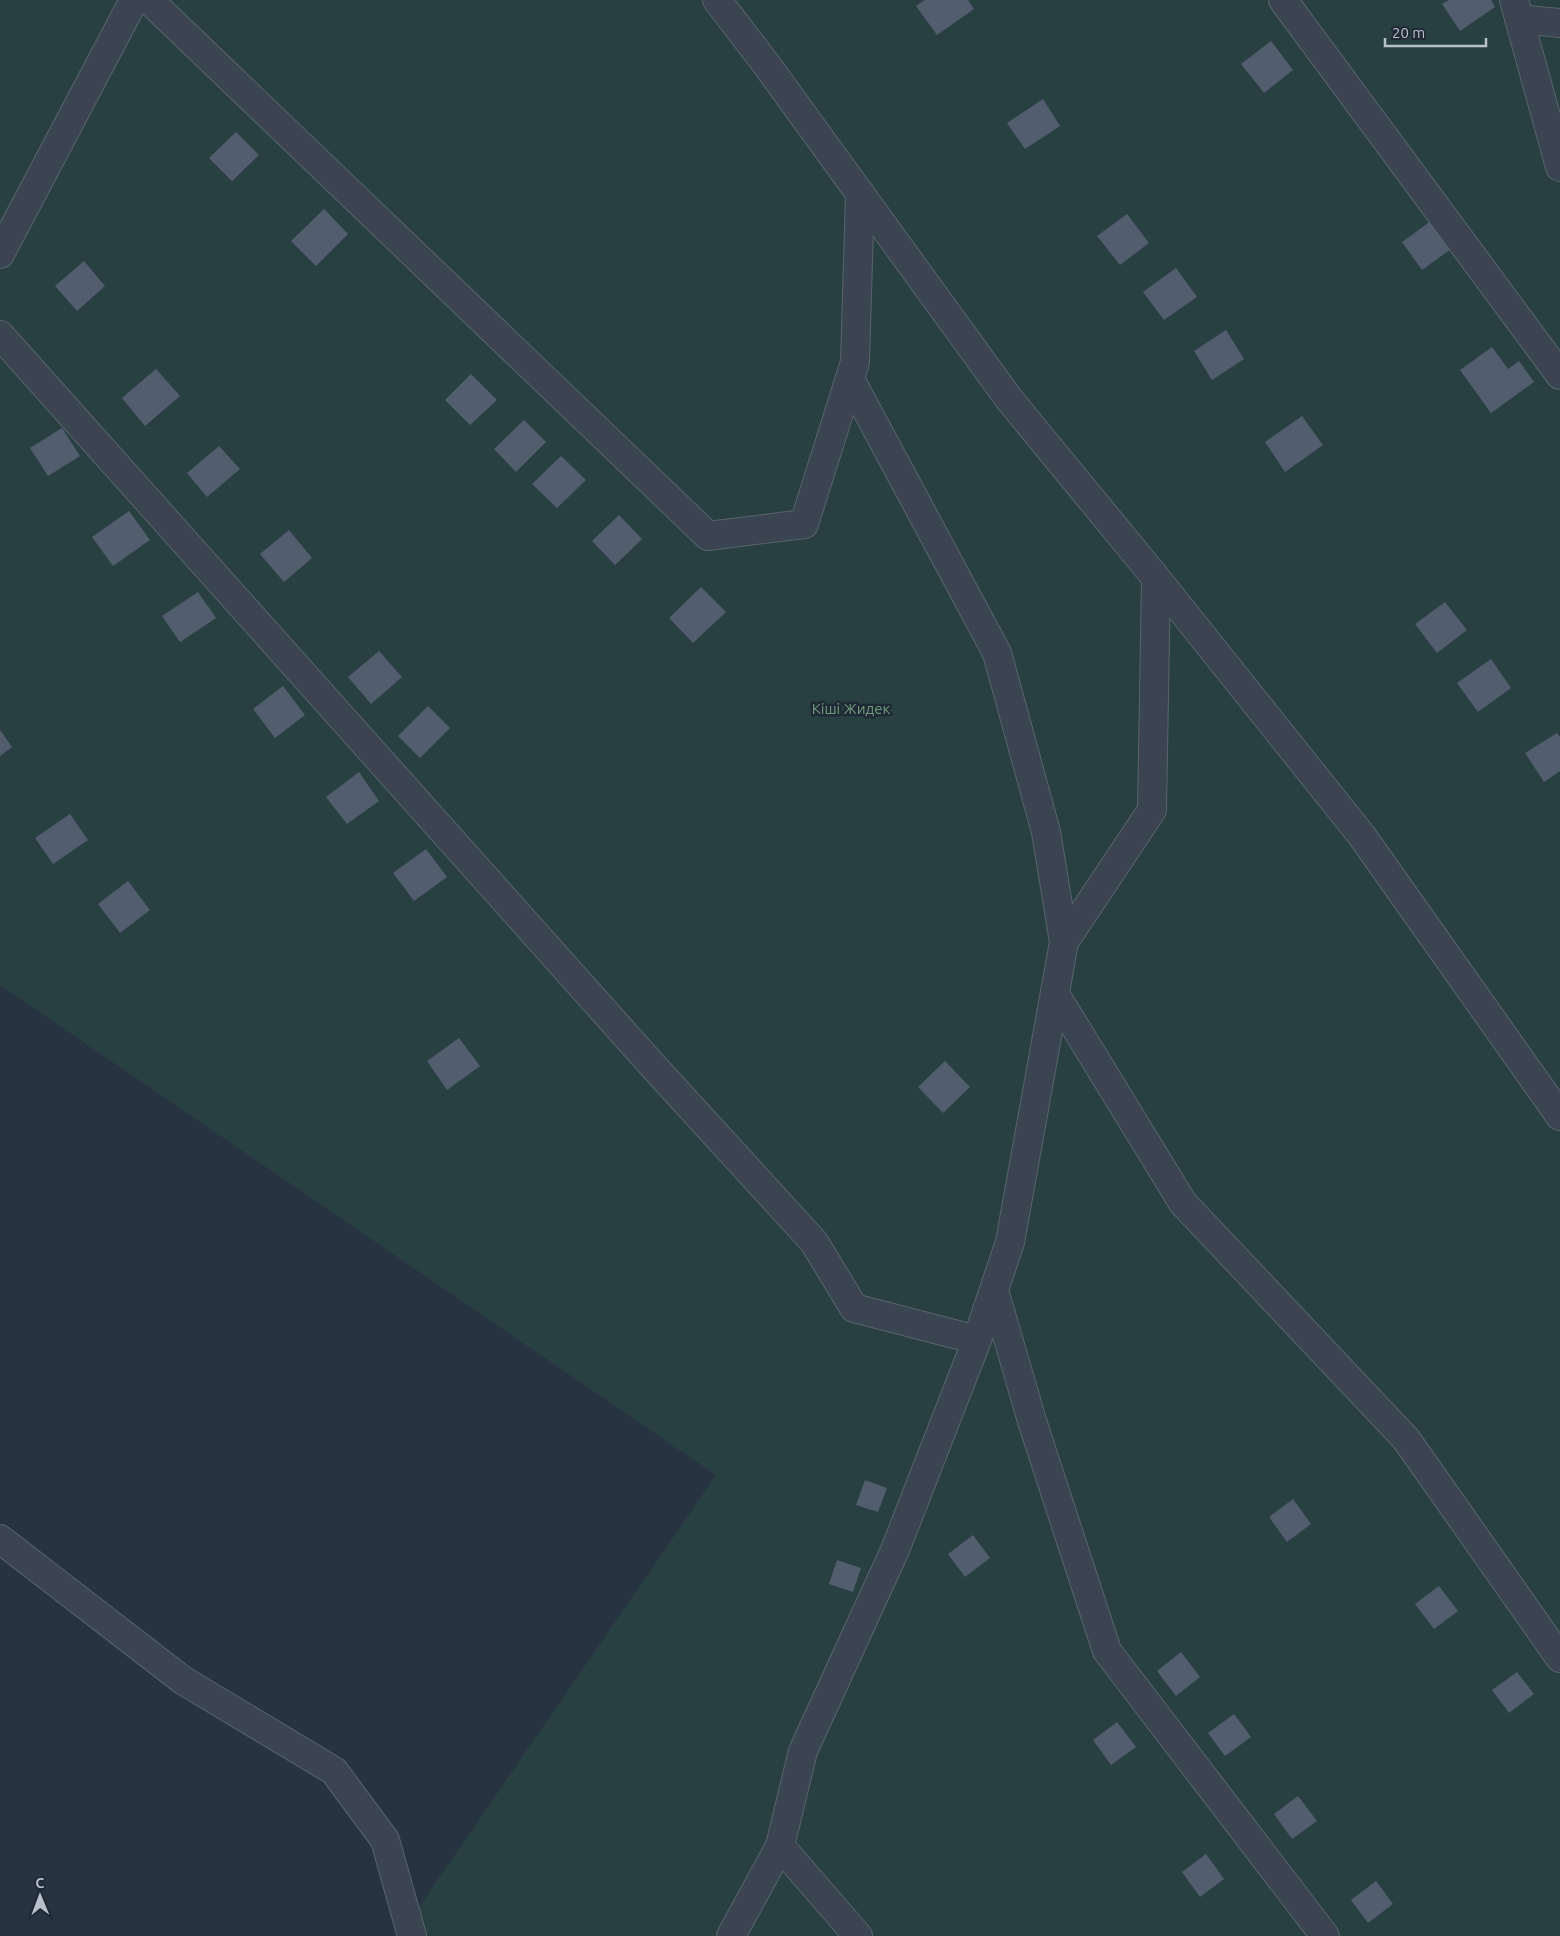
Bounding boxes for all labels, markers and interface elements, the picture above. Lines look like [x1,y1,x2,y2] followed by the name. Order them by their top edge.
[1385,15,1486,47] scale bar
[1392,24,1425,41] text: 20 m
[812,700,891,717] park label: Кіші Жидек
[15,1871,65,1921] north arrow
[35,1875,44,1891] text: С

